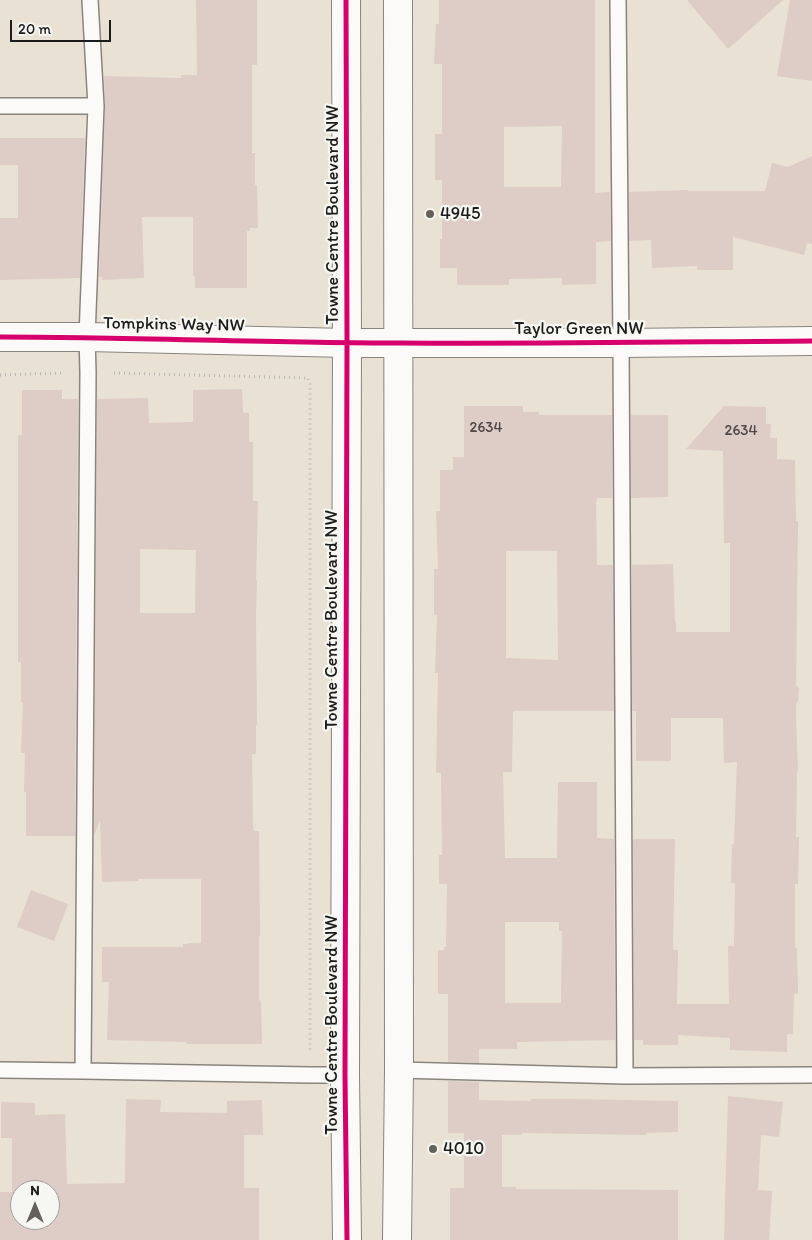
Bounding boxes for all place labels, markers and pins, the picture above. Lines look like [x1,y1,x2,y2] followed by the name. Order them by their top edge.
[440,203,480,225] place label: 4945
[424,208,436,220] marker: 4945
[443,1138,484,1160] place label: 4010
[427,1143,439,1155] marker: 4010

